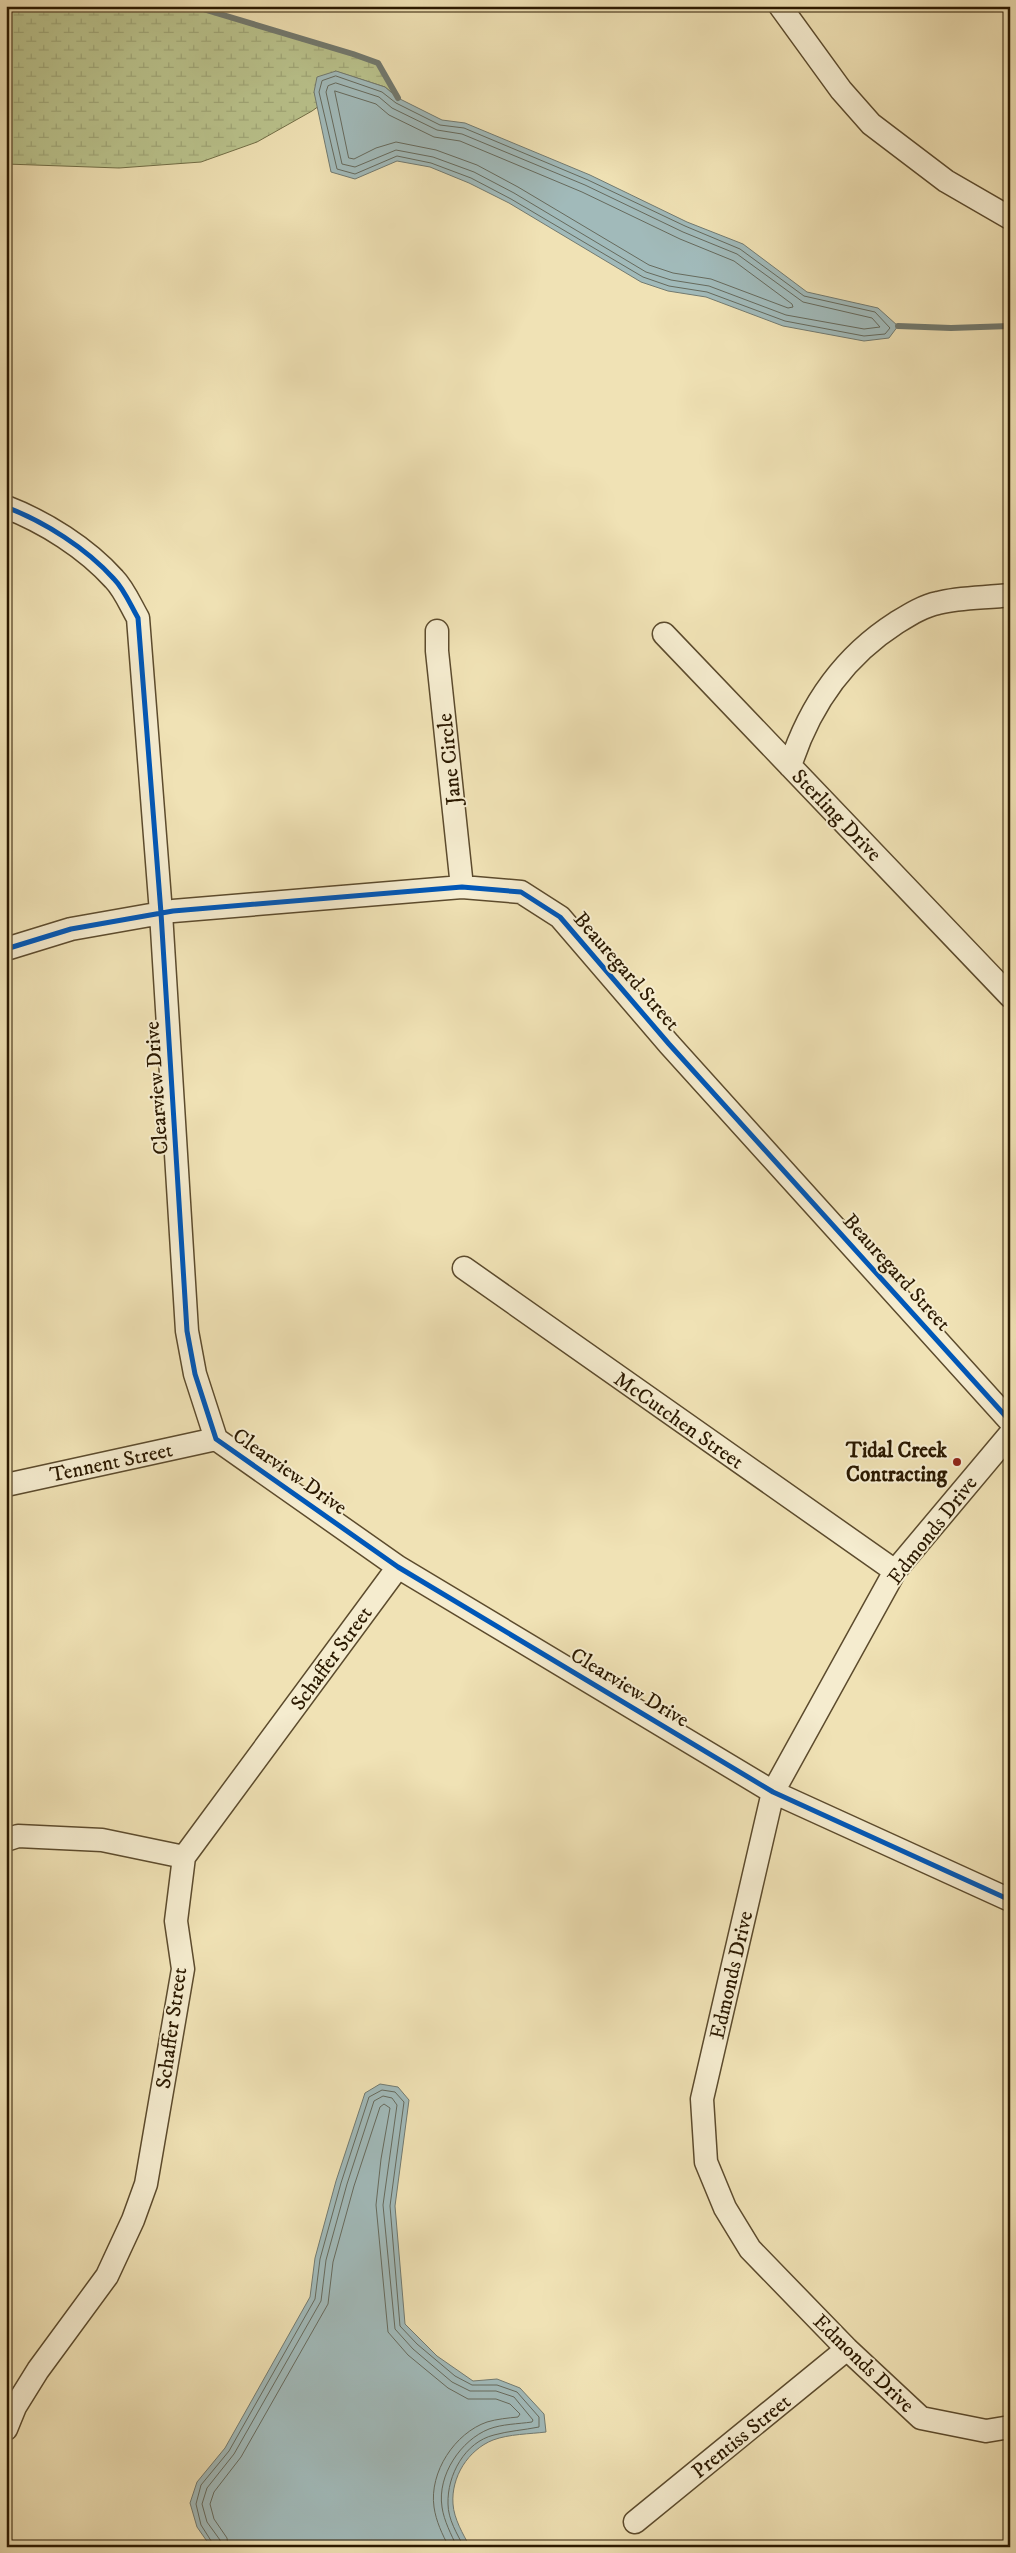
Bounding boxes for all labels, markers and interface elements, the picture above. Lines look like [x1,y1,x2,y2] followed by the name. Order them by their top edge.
[432,712,468,808] street label: Jane Circle
[786,764,887,867] street label: Sterling Drive
[568,907,685,1037] street label: Beauregard Street
[139,1020,175,1156] street label: Clearview Drive
[837,1209,956,1337] street label: Beauregard Street
[608,1366,749,1475] street label: McCutchen Street
[227,1423,352,1521] street label: Clearview Drive
[47,1437,175,1489] street label: Tennent Street
[845,1438,948,1488] place label: Tidal Creek Contracting
[951,1456,963,1468] marker: Tidal Creek Contracting
[882,1471,984,1590] street label: Edmonds Drive
[285,1601,378,1716] street label: Schaffer Street
[565,1642,694,1734] street label: Clearview Drive
[705,1908,759,2042] street label: Edmonds Drive
[151,1965,193,2091] street label: Schaffer Street
[807,2309,920,2419] street label: Edmonds Drive
[687,2389,797,2485] street label: Prentiss Street

